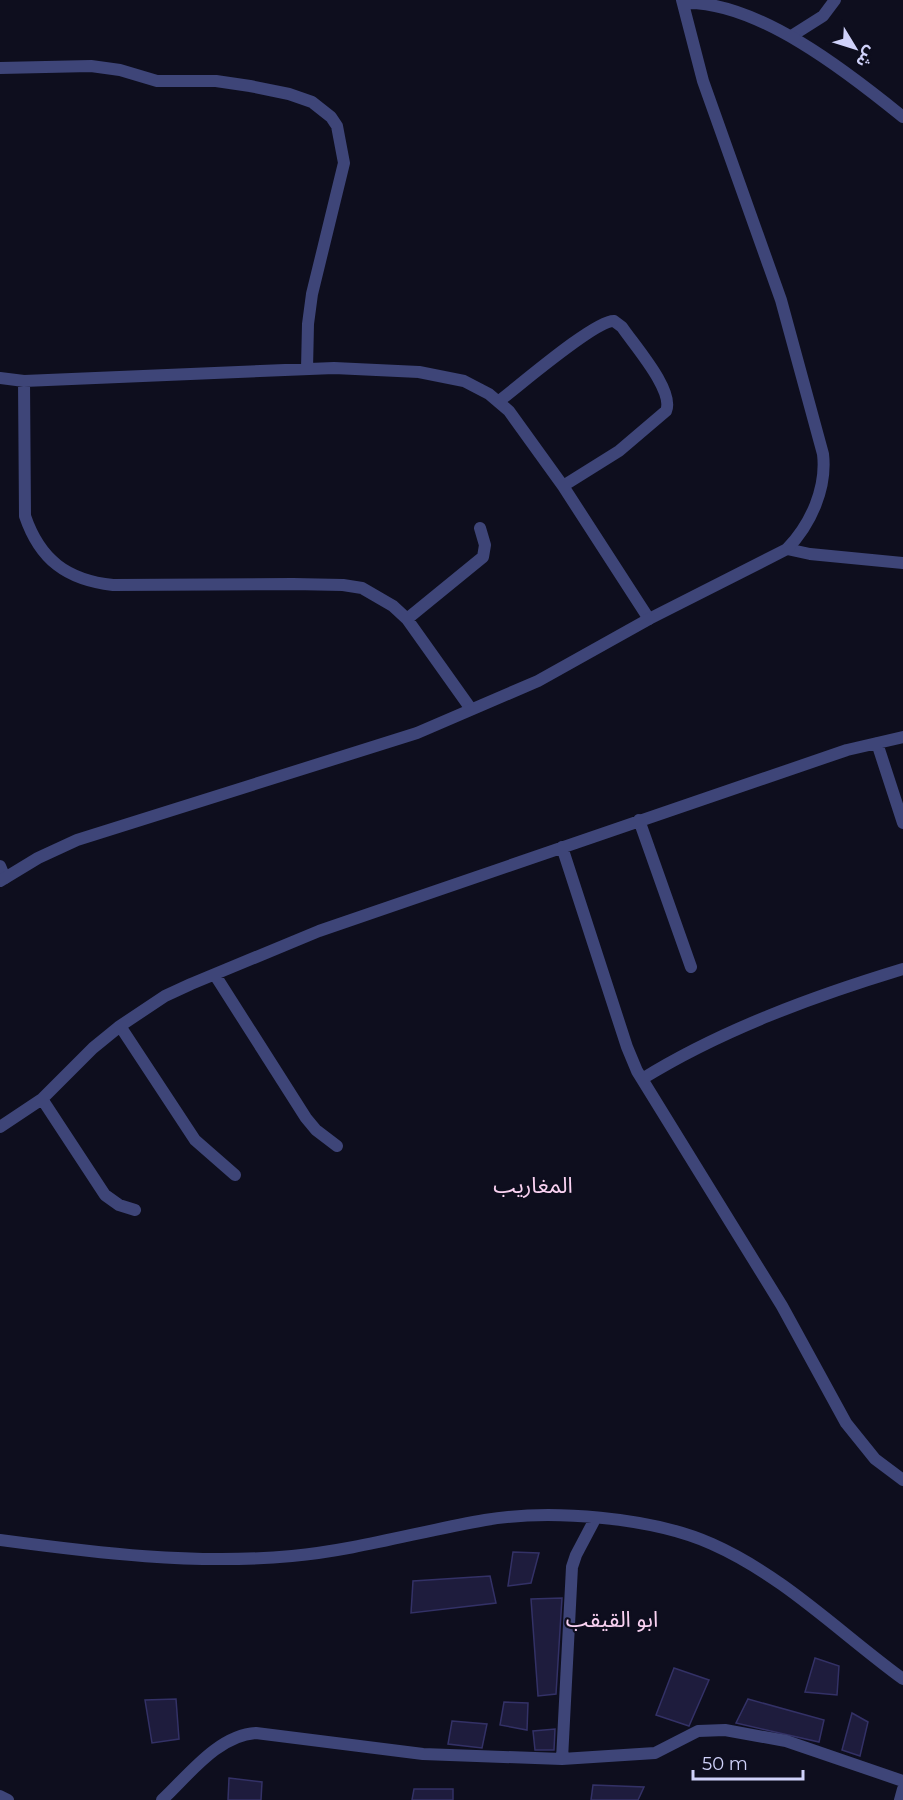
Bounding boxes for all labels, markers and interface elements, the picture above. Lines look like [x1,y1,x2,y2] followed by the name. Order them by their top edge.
[825,18,885,78] north arrow
[852,42,881,71] text: ش
[493,1172,573,1199] district label: المغاريب
[566,1606,658,1633] district label: ابو القيقب
[693,1743,802,1781] scale bar
[702,1753,748,1775] text: 50 m

